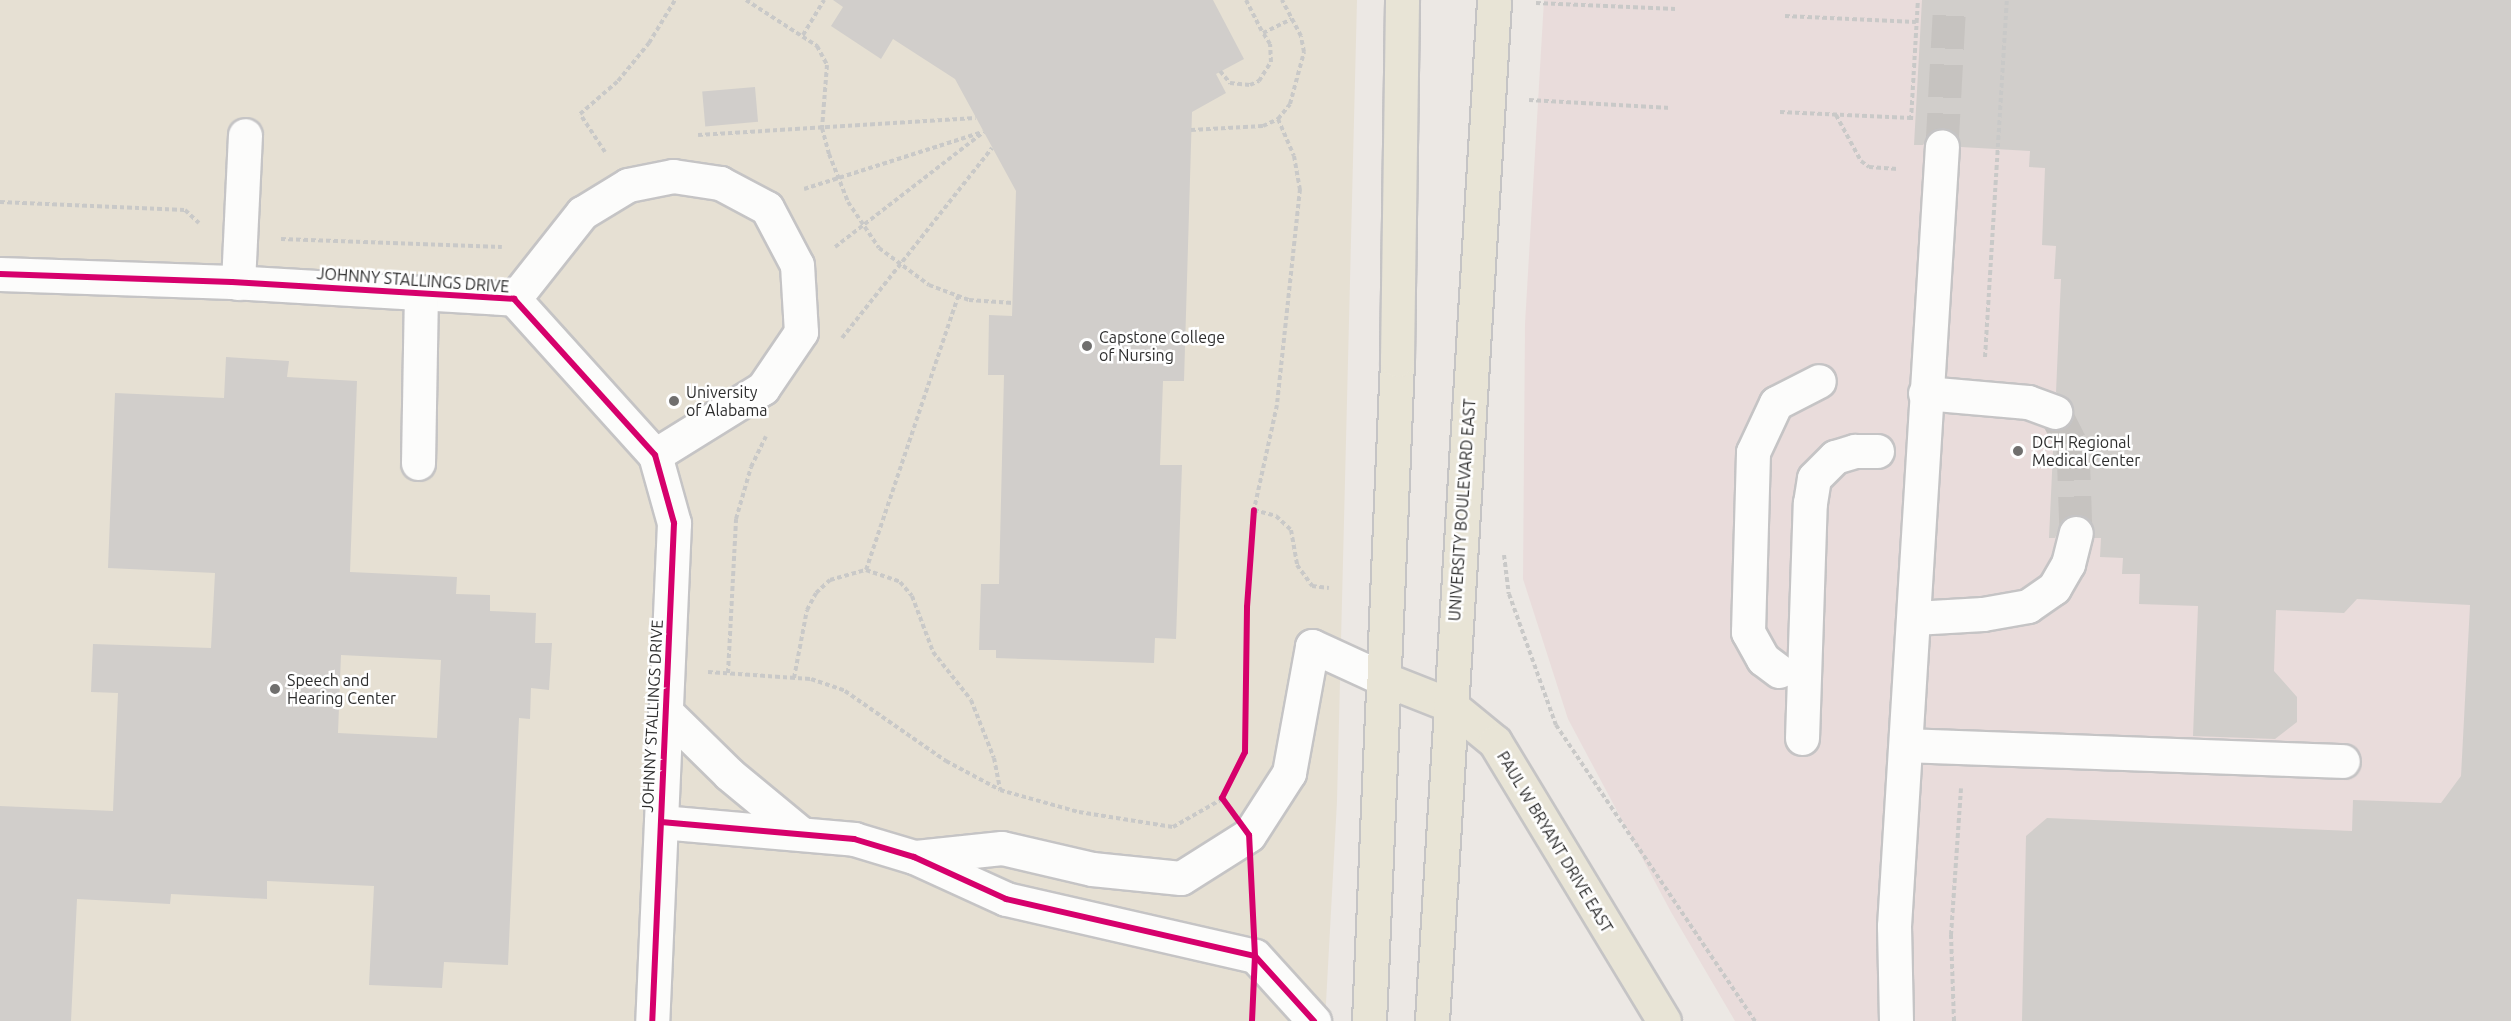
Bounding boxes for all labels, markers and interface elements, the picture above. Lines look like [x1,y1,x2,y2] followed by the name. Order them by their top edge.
[316,264,510,296] street label: JOHNNY STALLINGS DRIVE
[1099,327,1225,365] place label: Capstone College of Nursing
[1080,339,1094,353] marker: Capstone College of Nursing
[686,382,768,420] place label: University of Alabama
[667,394,681,408] marker: University of Alabama
[1445,398,1479,622] street label: UNIVERSITY BOULEVARD EAST
[2032,432,2140,470] place label: DCH Regional Medical Center
[2009,442,2027,460] marker: DCH Regional Medical Center
[637,619,667,813] street label: JOHNNY STALLINGS DRIVE
[287,670,396,708] place label: Speech and Hearing Center
[268,682,282,696] marker: Speech and Hearing Center
[1493,748,1617,936] street label: PAUL W BRYANT DRIVE EAST

